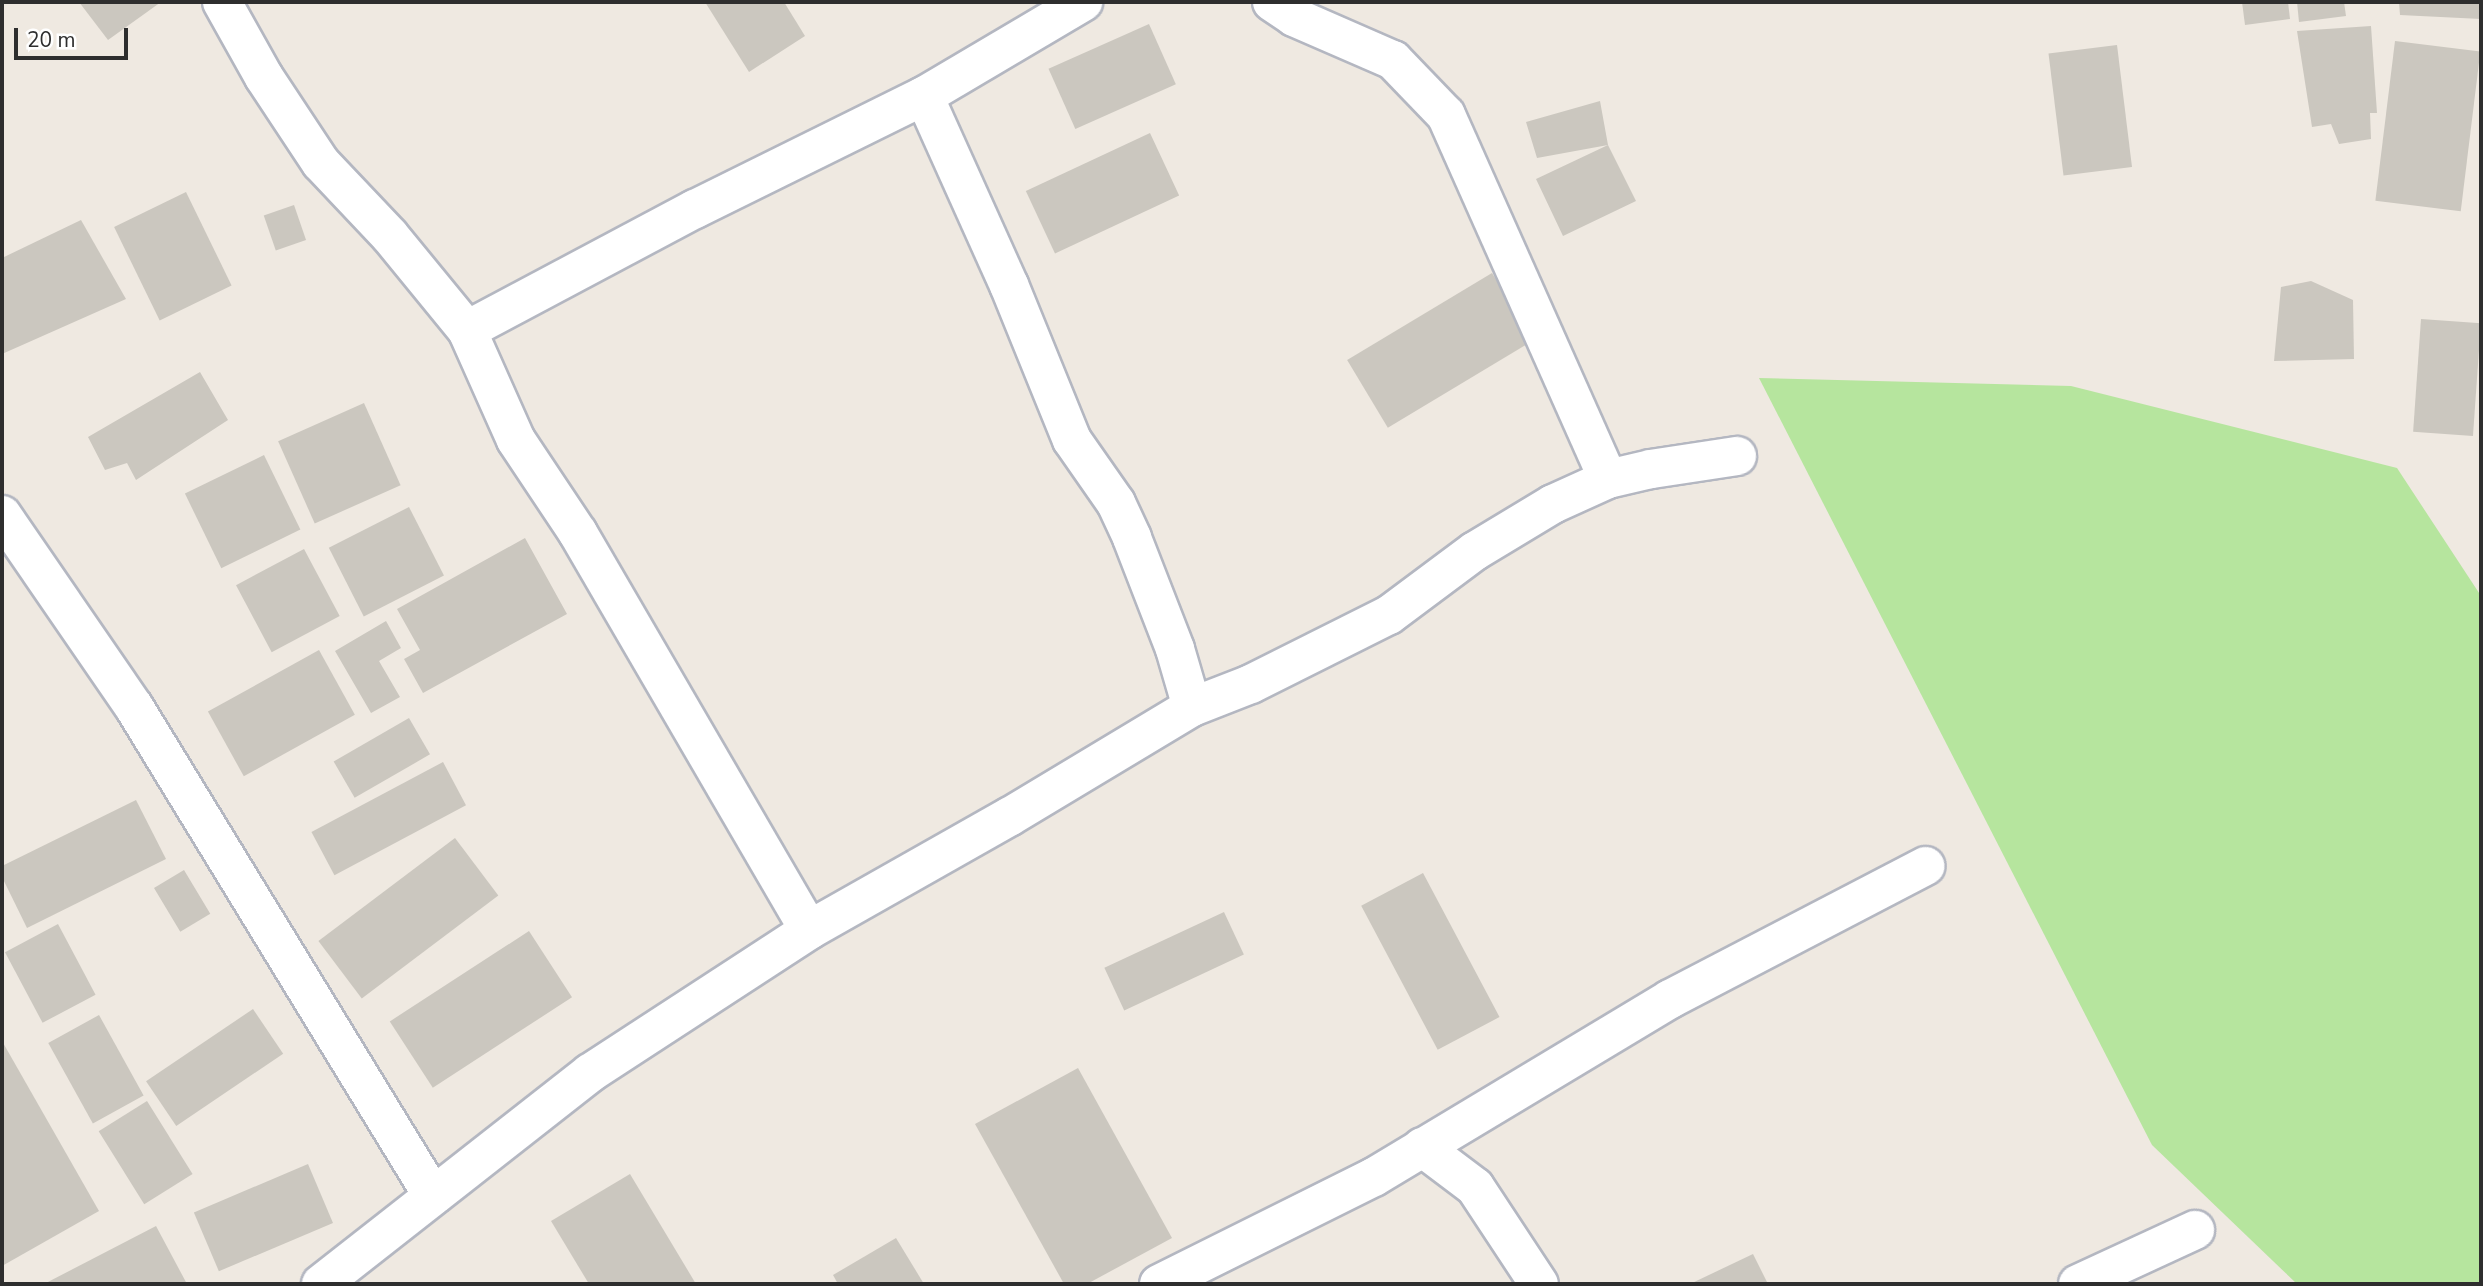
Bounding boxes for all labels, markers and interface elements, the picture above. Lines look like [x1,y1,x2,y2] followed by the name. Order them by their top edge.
[18,14,131,58] scale bar
[27,26,76,54] text: 20 m

